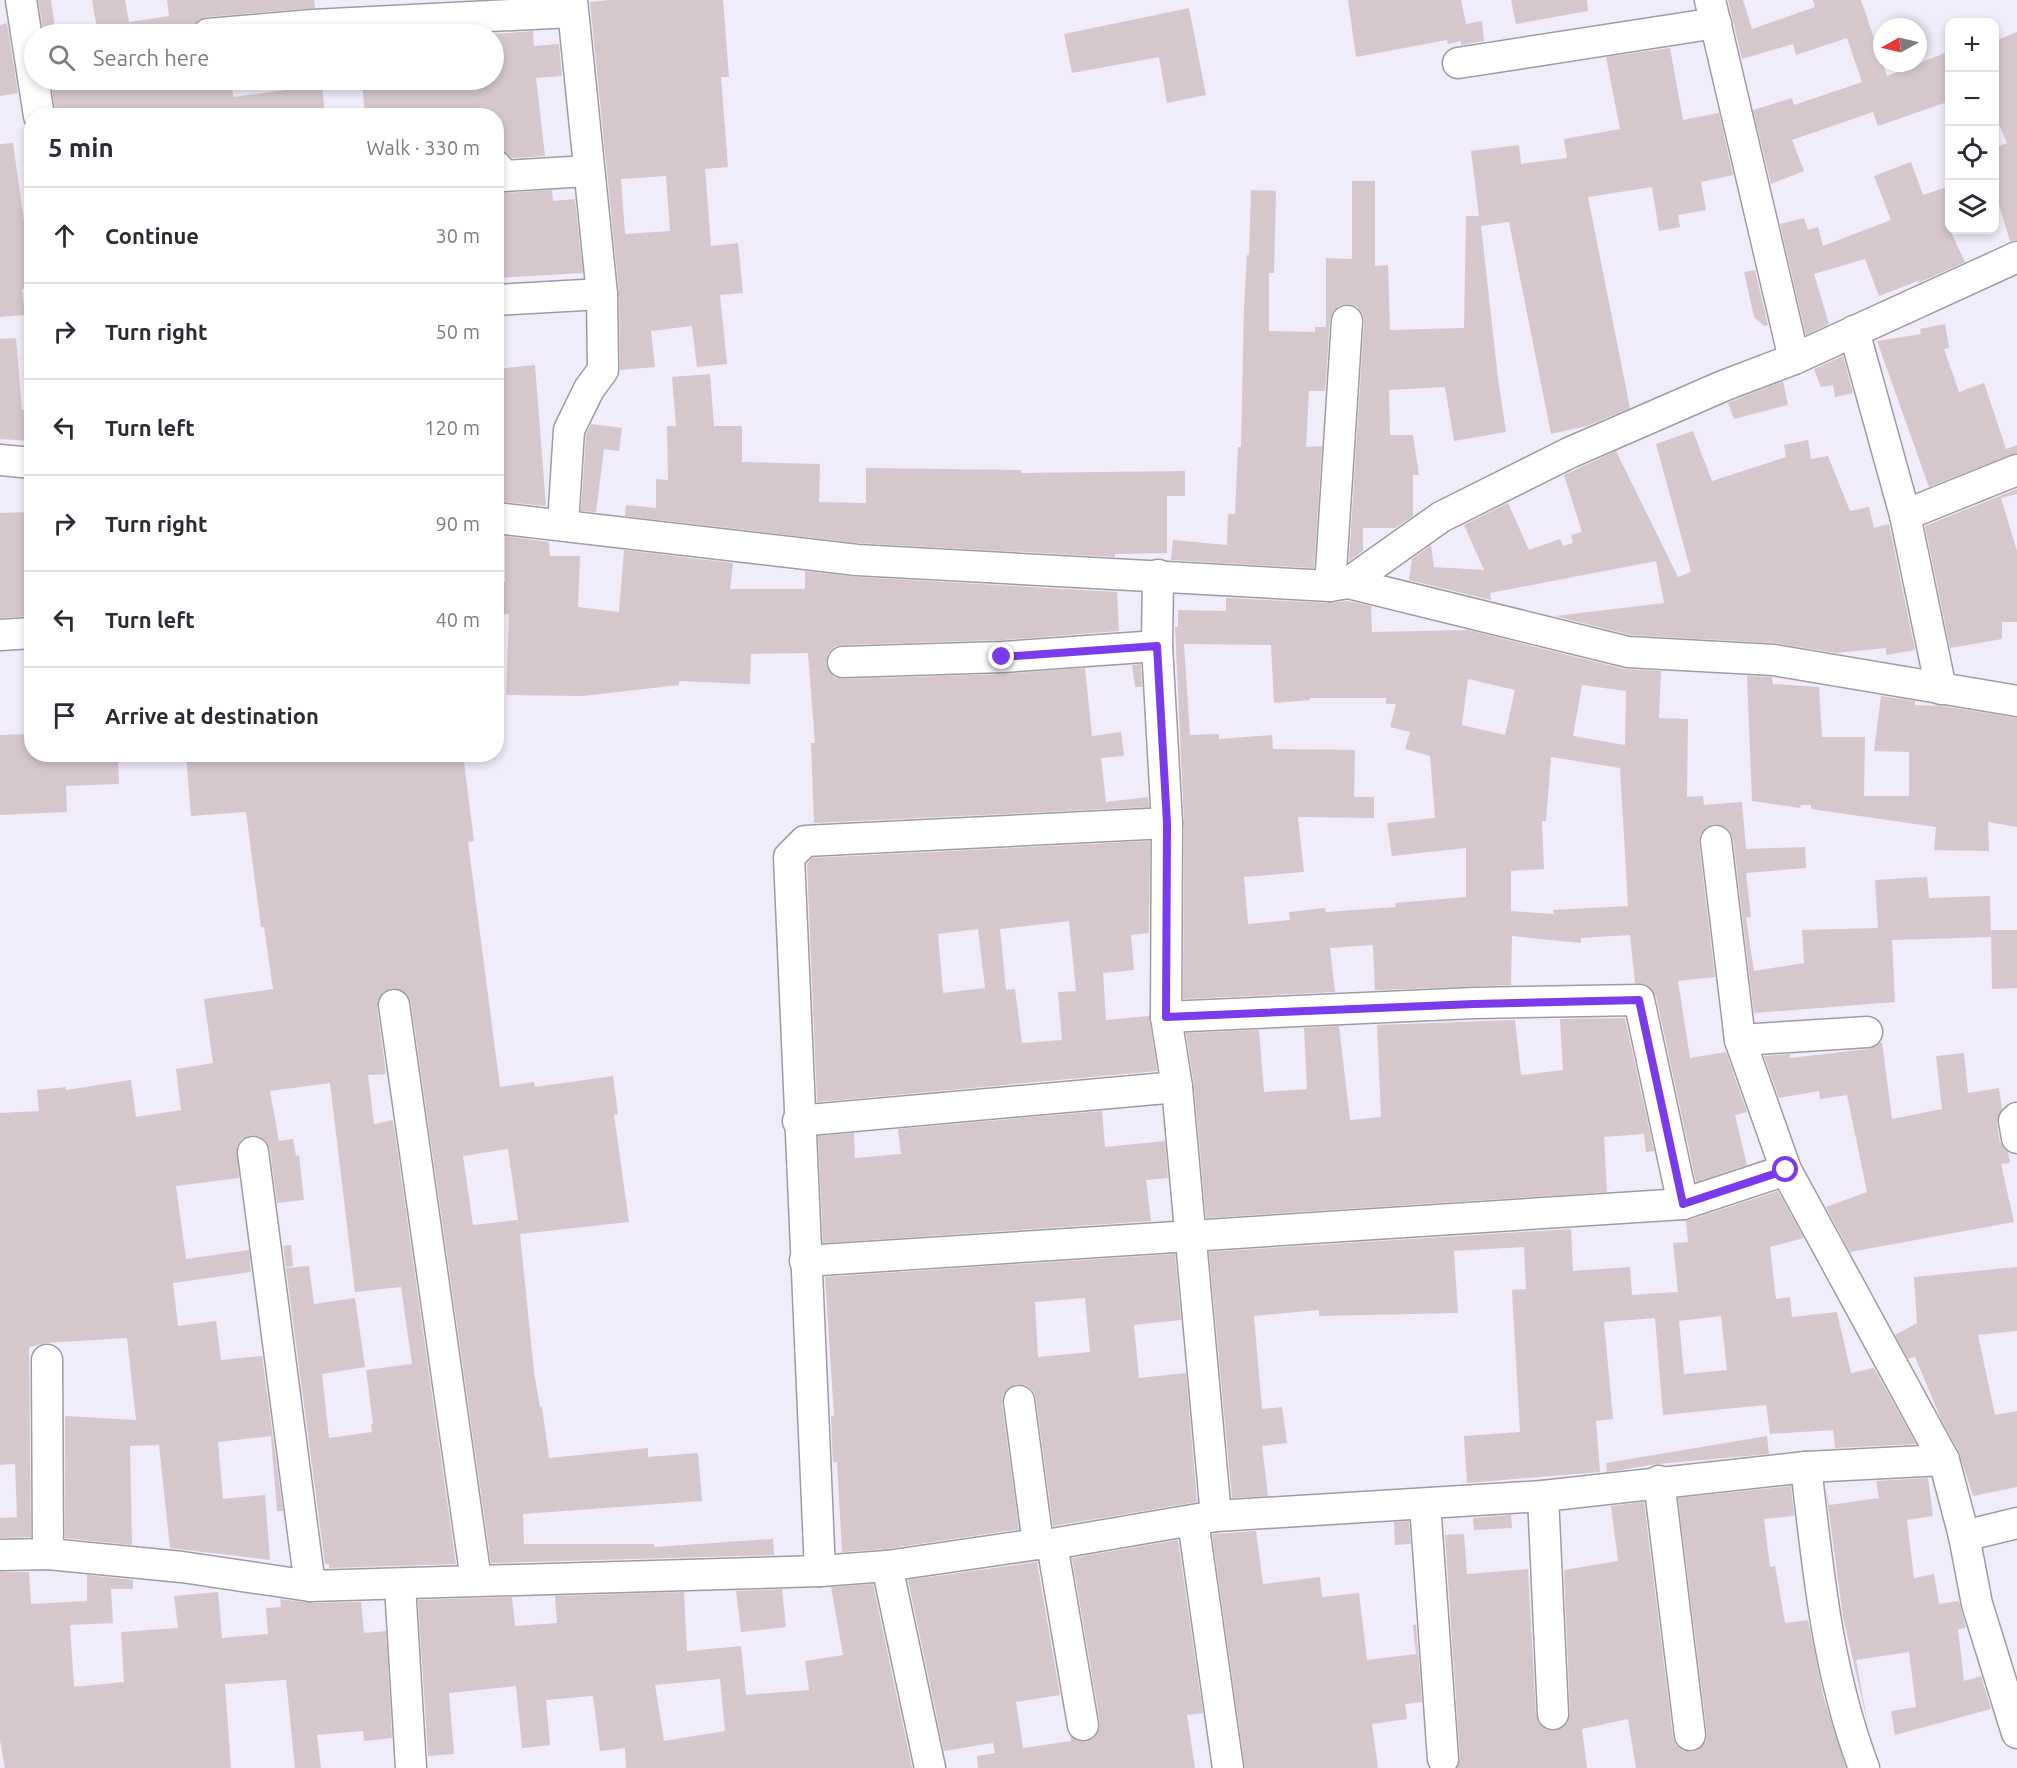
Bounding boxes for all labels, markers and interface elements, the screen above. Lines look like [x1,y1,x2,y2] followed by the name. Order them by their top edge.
[1873,18,1927,72] north arrow
[1945,18,1999,234] map controls
[1945,18,1999,72] button: +
[24,24,504,90] search box
[45,41,78,74] icon: search
[93,45,209,70] text: Search here
[1945,72,1999,126] button: −
[1945,126,1999,180] button: locate
[48,133,114,162] text: 5 min
[367,136,480,159] text: Walk · 330 m
[1945,180,1999,234] button: layers
[48,219,81,252] icon: ahead
[105,223,199,248] text: Continue
[436,224,480,247] text: 30 m
[48,315,81,348] icon: right
[105,319,207,344] text: Turn right
[436,320,480,343] text: 50 m
[48,411,81,444] icon: left
[105,415,195,440] text: Turn left
[424,416,480,439] text: 120 m
[48,507,81,540] icon: right
[105,511,207,536] text: Turn right
[436,512,480,535] text: 90 m
[48,603,81,636] icon: left
[105,607,195,632] text: Turn left
[436,608,480,631] text: 40 m
[988,643,1014,669] route end
[48,699,81,732] icon: arrive
[105,703,319,728] text: Arrive at destination
[1772,1156,1798,1182] route start

